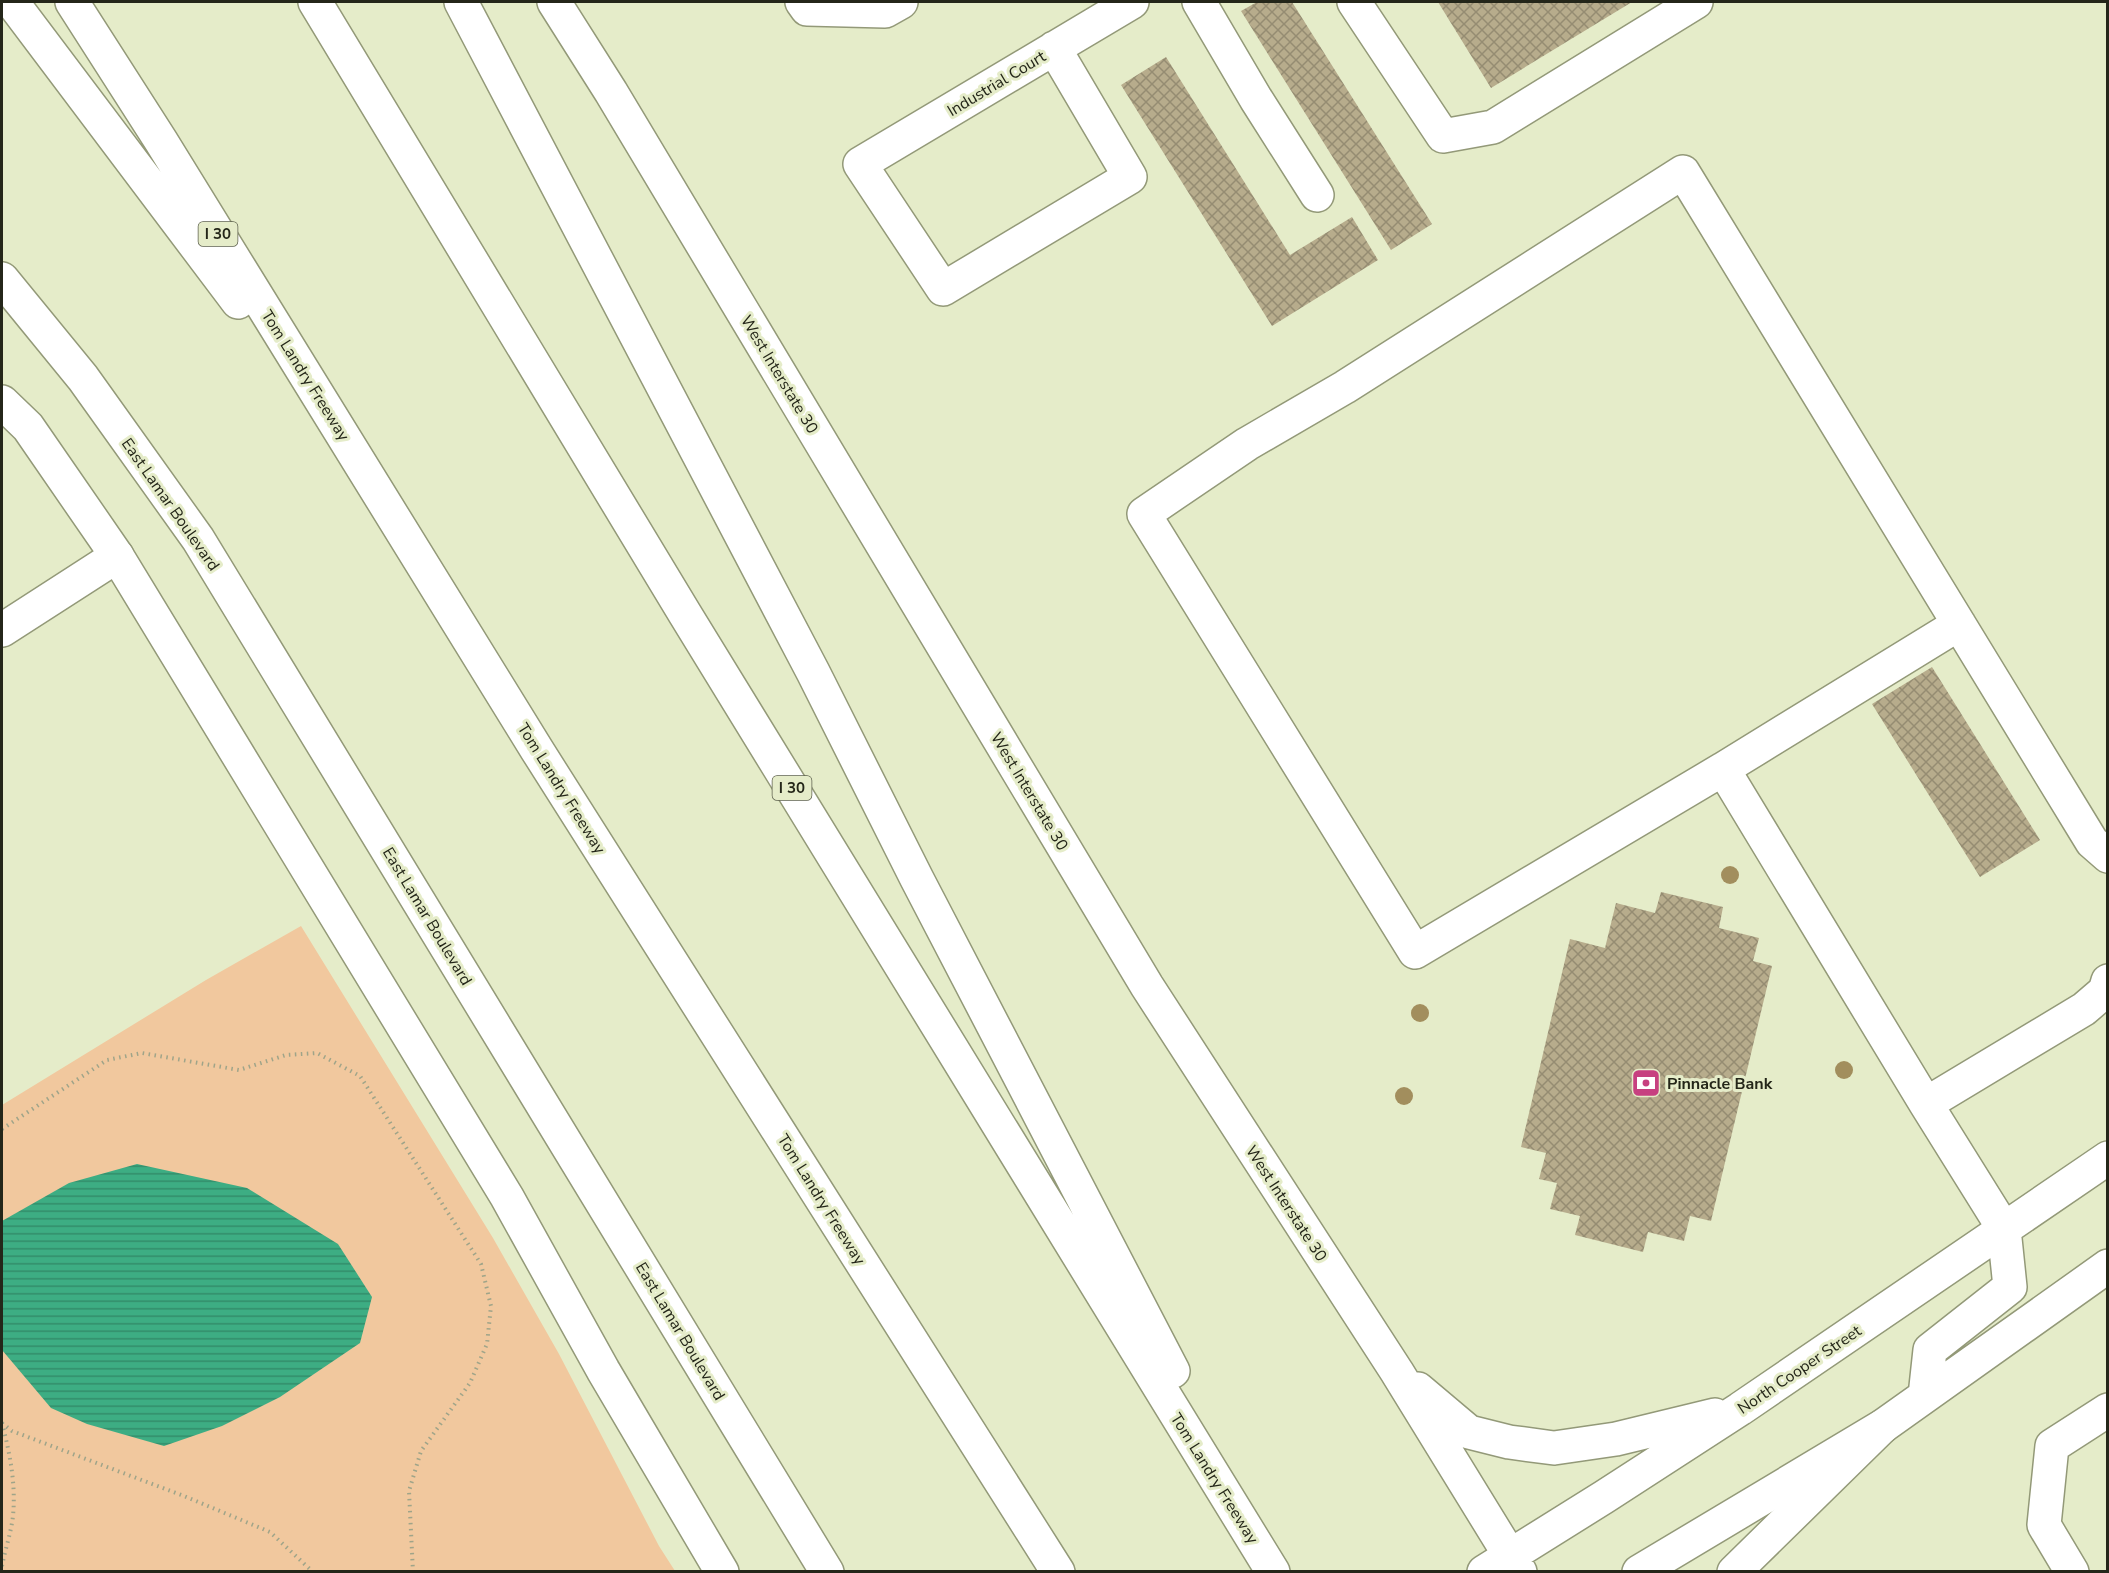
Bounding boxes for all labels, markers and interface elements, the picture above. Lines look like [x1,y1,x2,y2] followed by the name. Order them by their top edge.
[943,46,1050,122] street label: Industrial Court
[198,222,238,246] road number: I 30
[256,306,355,446] street label: Tom Landry Freeway
[735,311,823,438] street label: West Interstate 30
[116,434,224,575] street label: East Lamar Boulevard
[512,719,611,859] street label: Tom Landry Freeway
[985,728,1073,855] street label: West Interstate 30
[772,776,812,800] road number: I 30
[377,843,477,990] street label: East Lamar Boulevard
[1630,1067,1662,1099] bank icon: Pinnacle Bank
[1667,1073,1773,1095] place label: Pinnacle Bank
[772,1130,871,1270] street label: Tom Landry Freeway
[1240,1141,1332,1266] street label: West Interstate 30
[630,1258,730,1405] street label: East Lamar Boulevard
[1733,1320,1866,1419] street label: North Cooper Street
[1165,1409,1264,1549] street label: Tom Landry Freeway

